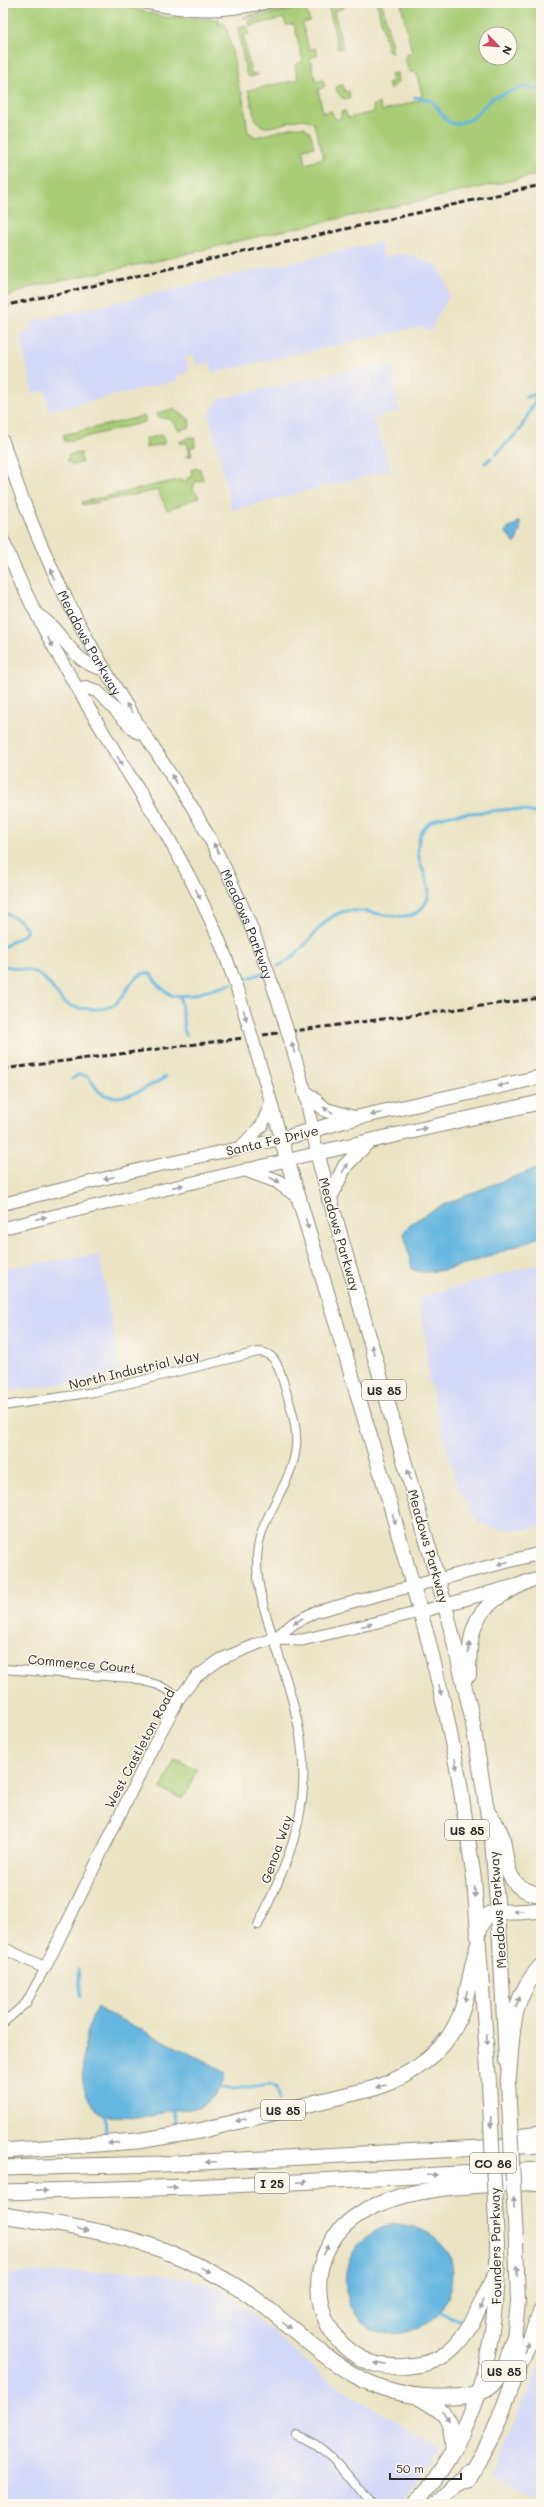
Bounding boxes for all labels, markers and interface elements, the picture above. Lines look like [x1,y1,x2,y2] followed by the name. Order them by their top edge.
[478,26,518,66] north arrow
[499,43,516,57] text: N
[50,568,56,580] one-way arrow
[55,587,127,698] street label: Meadows Parkway
[47,637,53,648] one-way arrow
[126,702,133,714] one-way arrow
[117,755,124,767] one-way arrow
[170,774,178,784] one-way arrow
[213,843,219,854] one-way arrow
[218,866,278,981] street label: Meadows Parkway
[195,889,201,900] one-way arrow
[242,1010,248,1022] one-way arrow
[290,1041,296,1053] one-way arrow
[497,1083,509,1089] one-way arrow
[322,1106,334,1113] one-way arrow
[370,1111,382,1117] one-way arrow
[224,1121,320,1159] street label: Santa Fe Drive
[414,1126,427,1132] one-way arrow
[342,1162,349,1173] one-way arrow
[103,1175,115,1181] one-way arrow
[316,1175,364,1293] street label: Meadows Parkway
[269,1177,280,1183] one-way arrow
[172,1183,184,1189] one-way arrow
[35,1215,47,1221] one-way arrow
[304,1219,310,1231] one-way arrow
[370,1344,376,1356] one-way arrow
[67,1346,201,1392] street label: North Industrial Way
[362,1380,406,1400] road number: US 85
[406,1469,412,1481] one-way arrow
[405,1487,453,1605] street label: Meadows Parkway
[392,1513,398,1525] one-way arrow
[497,1560,509,1566] one-way arrow
[293,1617,303,1625] one-way arrow
[361,1622,373,1628] one-way arrow
[466,1642,473,1655] one-way arrow
[27,1650,137,1676] street label: Commerce Court
[438,1684,444,1696] one-way arrow
[100,1685,178,1811] street label: West Castleton Road
[454,1758,460,1770] one-way arrow
[256,1812,296,1885] street label: Genoa Way
[445,1820,489,1840] road number: US 85
[484,1851,510,1969] street label: Meadows Parkway
[471,1886,478,1898] one-way arrow
[512,1908,525,1914] one-way arrow
[462,1990,468,2002] one-way arrow
[515,1996,521,2008] one-way arrow
[483,2033,490,2045] one-way arrow
[374,2083,386,2089] one-way arrow
[261,2100,305,2120] road number: US 85
[488,2116,495,2128] one-way arrow
[235,2118,247,2124] one-way arrow
[107,2139,119,2146] one-way arrow
[470,2153,516,2173] road number: CO 86
[205,2158,218,2165] one-way arrow
[426,2172,438,2179] one-way arrow
[255,2173,289,2193] road number: I 25
[296,2178,308,2185] one-way arrow
[166,2184,178,2191] one-way arrow
[485,2187,505,2305] street label: Founders Parkway
[36,2188,48,2195] one-way arrow
[511,2196,517,2209] one-way arrow
[76,2227,89,2233] one-way arrow
[323,2245,329,2256] one-way arrow
[514,2264,520,2277] one-way arrow
[200,2266,212,2273] one-way arrow
[477,2299,483,2311] one-way arrow
[282,2320,293,2329] one-way arrow
[523,2340,529,2352] one-way arrow
[373,2361,386,2367] one-way arrow
[482,2361,526,2381] road number: US 85
[442,2411,450,2422] one-way arrow
[390,2455,461,2481] scale bar
[396,2460,424,2476] text: 50 m

